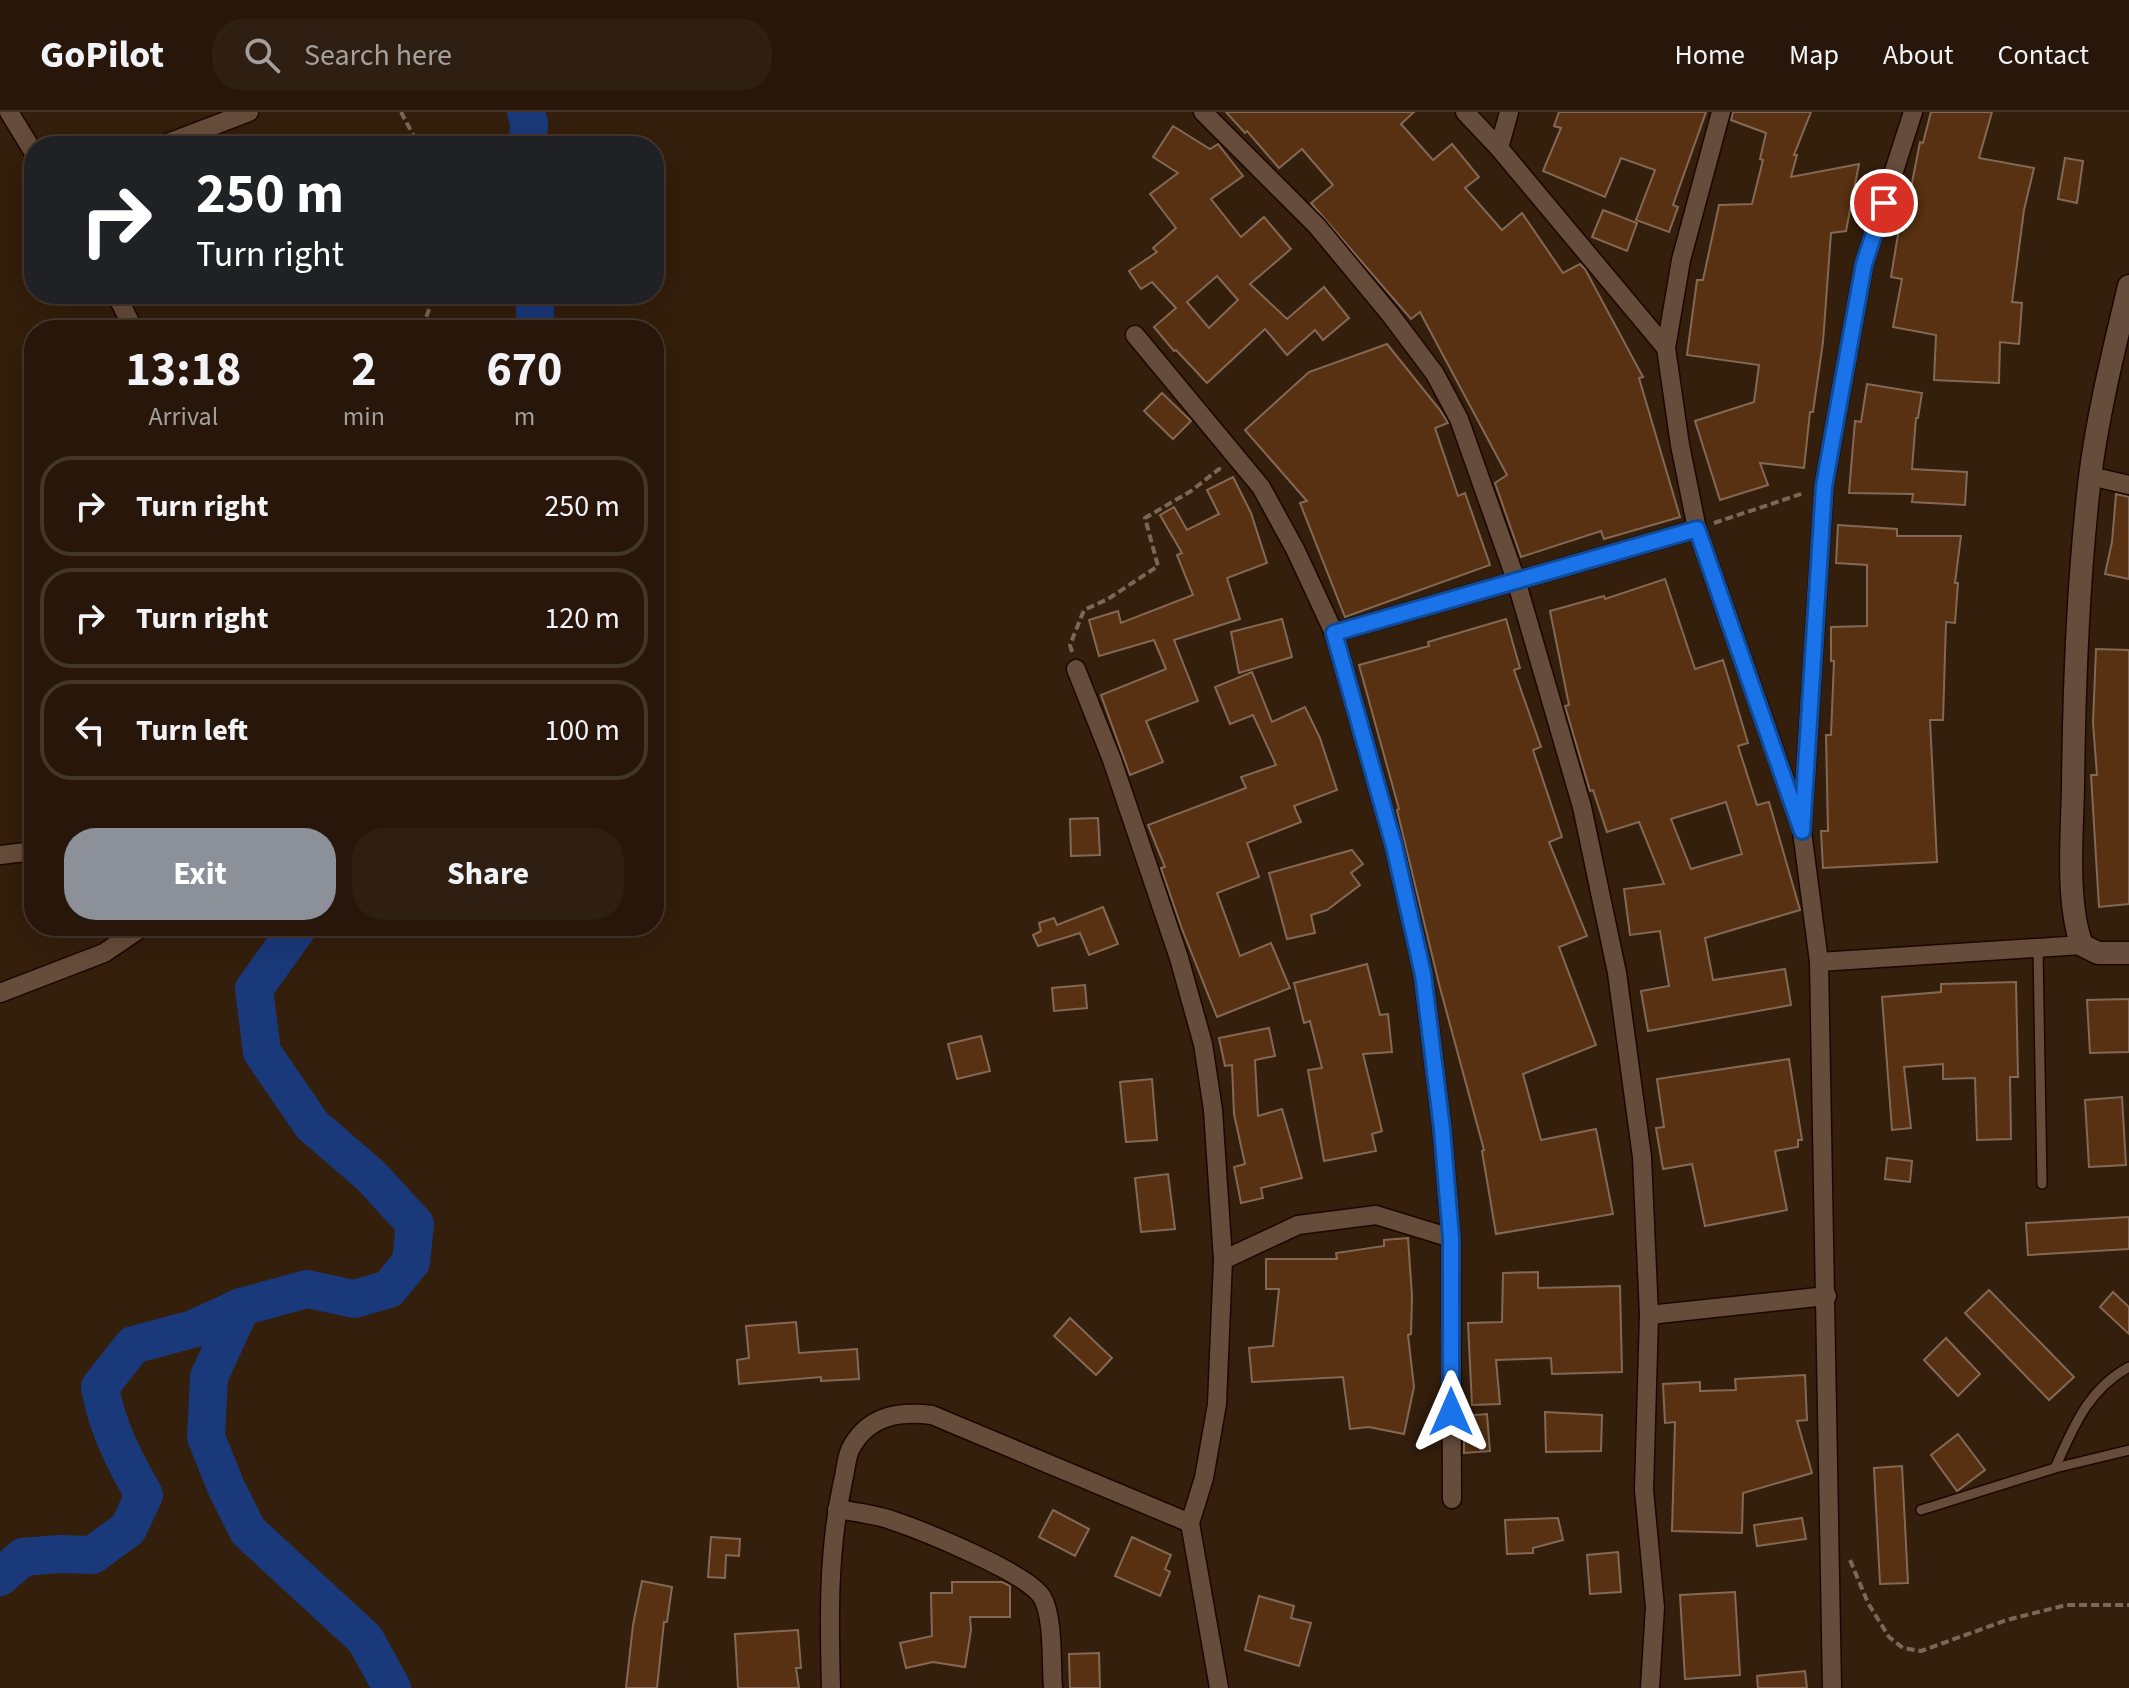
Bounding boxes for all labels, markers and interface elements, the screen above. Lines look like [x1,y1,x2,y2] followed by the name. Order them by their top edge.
[212,19,772,91] search box
[40,28,164,82] text: GoPilot
[240,33,284,77] icon: search
[304,34,452,77] text: Search here
[1674,35,1745,75] text: Home
[1789,35,1839,75] text: Map
[1883,35,1954,75] text: About
[1998,35,2089,75] text: Contact
[196,155,344,234] text: 250 m
[64,168,168,272] icon: right
[1850,169,1918,237] pin
[1862,181,1906,225] icon: arrive
[196,229,344,280] text: Turn right
[125,336,241,404] text: 13:18
[351,336,377,404] text: 2
[486,336,562,404] text: 670
[148,398,218,435] text: Arrival
[343,398,385,435] text: min
[514,398,535,435] text: m
[68,484,112,528] icon: right
[136,485,268,528] text: Turn right
[544,485,620,528] text: 250 m
[68,596,112,640] icon: right
[136,597,268,640] text: Turn right
[544,597,620,640] text: 120 m
[68,708,112,752] icon: left
[136,709,248,752] text: Turn left
[544,709,620,752] text: 100 m
[64,828,336,920] button: Exit
[352,828,624,920] button: Share
[1409,1370,1493,1454] position arrow

